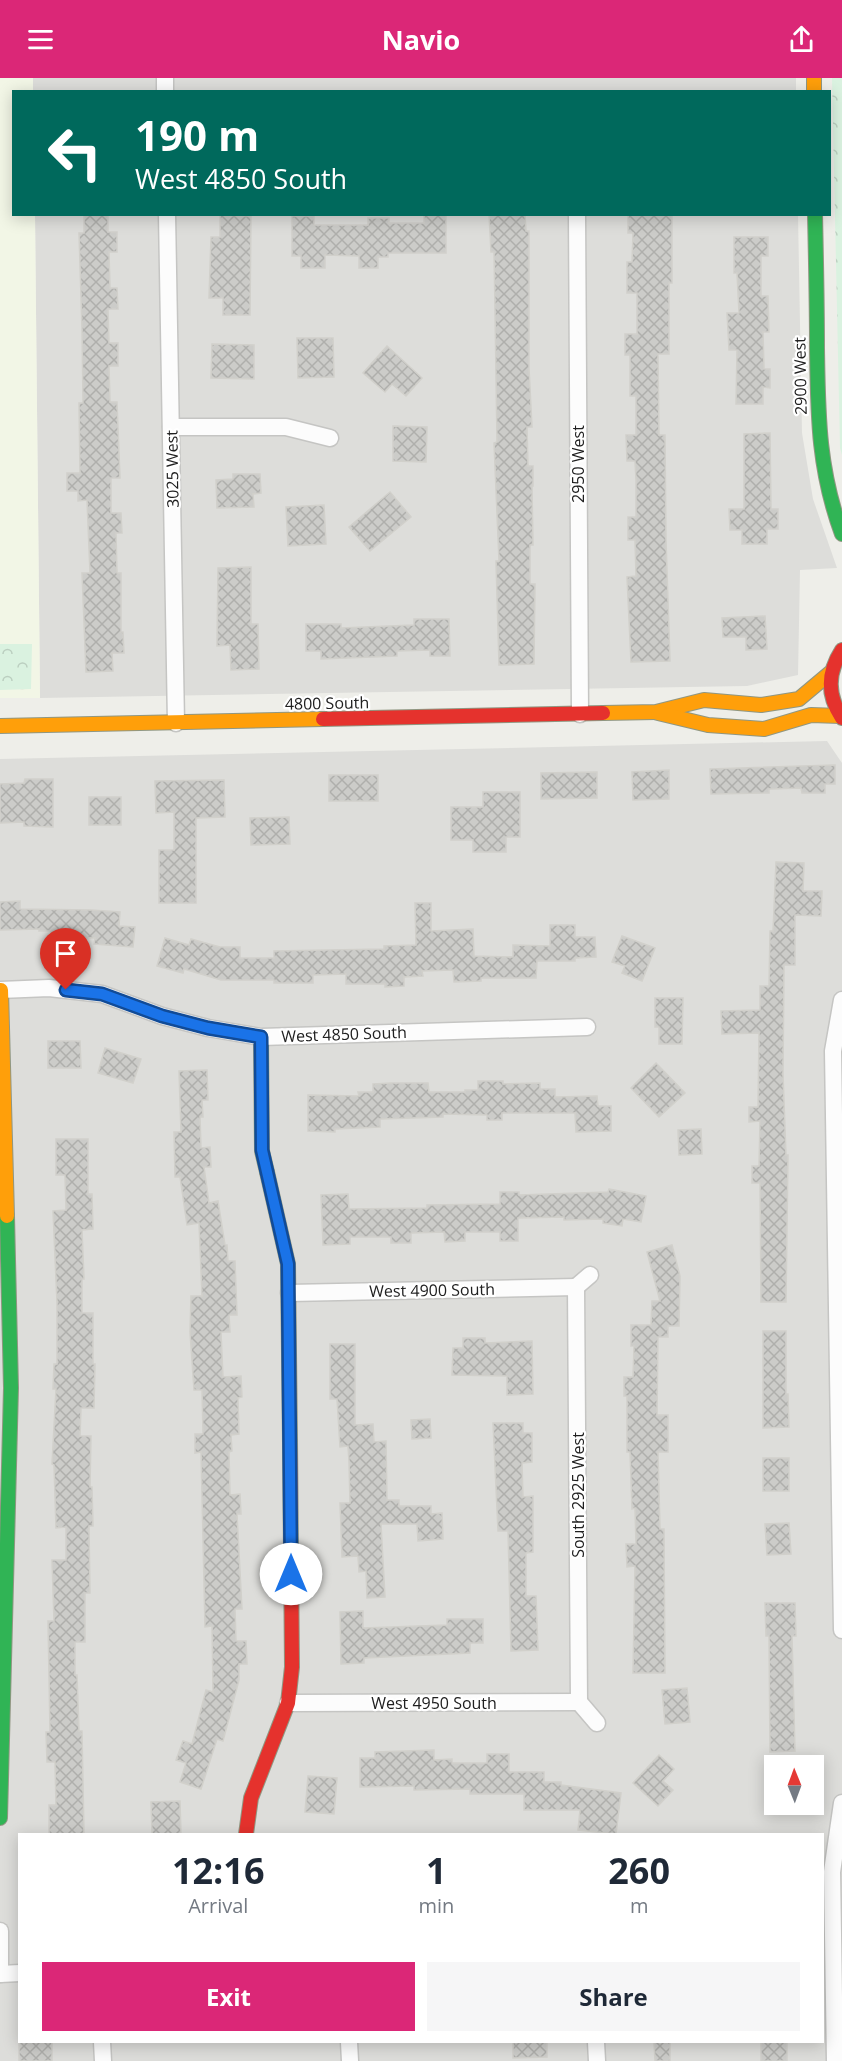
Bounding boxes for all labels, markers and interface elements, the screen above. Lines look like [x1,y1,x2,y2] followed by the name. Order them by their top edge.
[382,21,460,58] text: Navio
[24,23,57,56] icon: menu
[785,23,818,56] icon: share
[135,106,259,163] text: 190 m
[36,114,114,192] icon: left
[135,160,347,197] text: West 4850 South
[788,337,812,415] street label: 2900 West
[567,425,589,503] street label: 2950 West
[160,430,184,508] street label: 3025 West
[285,691,369,715] street label: 4800 South
[40,928,91,990] pin
[49,937,82,970] icon: arrive
[281,1021,407,1047] street label: West 4850 South
[369,1278,495,1302] street label: West 4900 South
[567,1432,589,1558] street label: South 2925 West
[259,1542,323,1606] position arrow
[371,1692,497,1714] street label: West 4950 South
[764,1755,824,1815] north arrow
[764,1755,824,1815] map controls
[172,1846,265,1895] text: 12:16
[426,1846,447,1895] text: 1
[608,1846,670,1895] text: 260
[188,1892,248,1919] text: Arrival
[418,1892,454,1919] text: min
[630,1892,648,1919] text: m
[42,1962,415,2031] button: Exit
[427,1962,800,2031] button: Share

